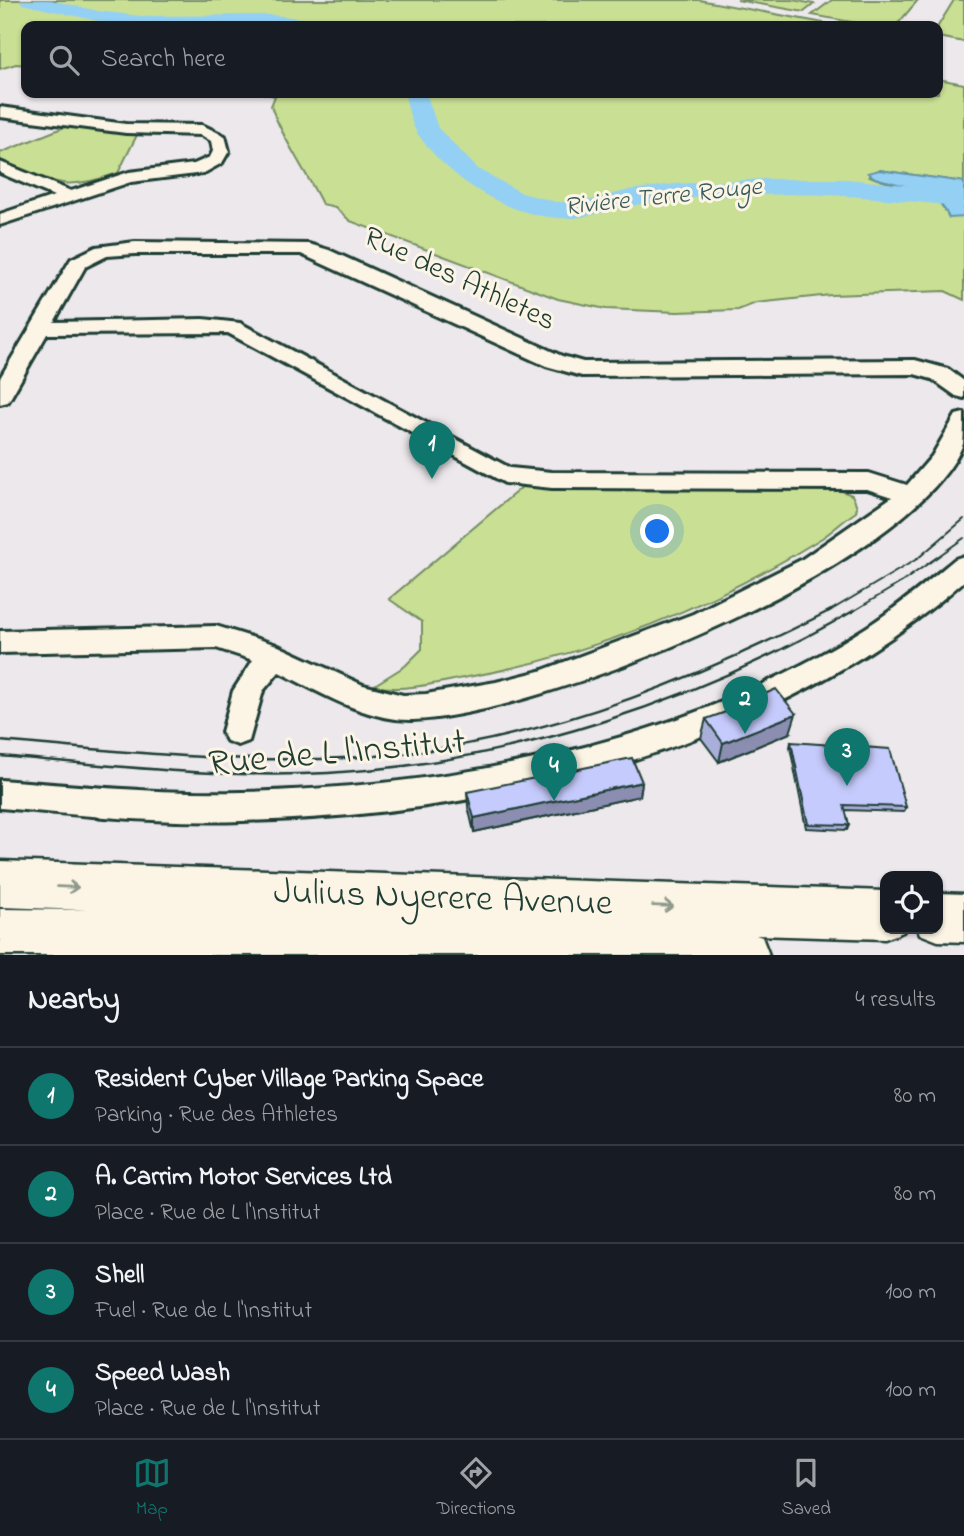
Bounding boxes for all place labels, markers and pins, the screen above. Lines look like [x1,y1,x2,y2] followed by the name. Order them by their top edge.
[409,421,455,479] pin: 1
[722,676,768,734] pin: 2
[824,728,870,786] pin: 3
[531,743,577,801] pin: 4

